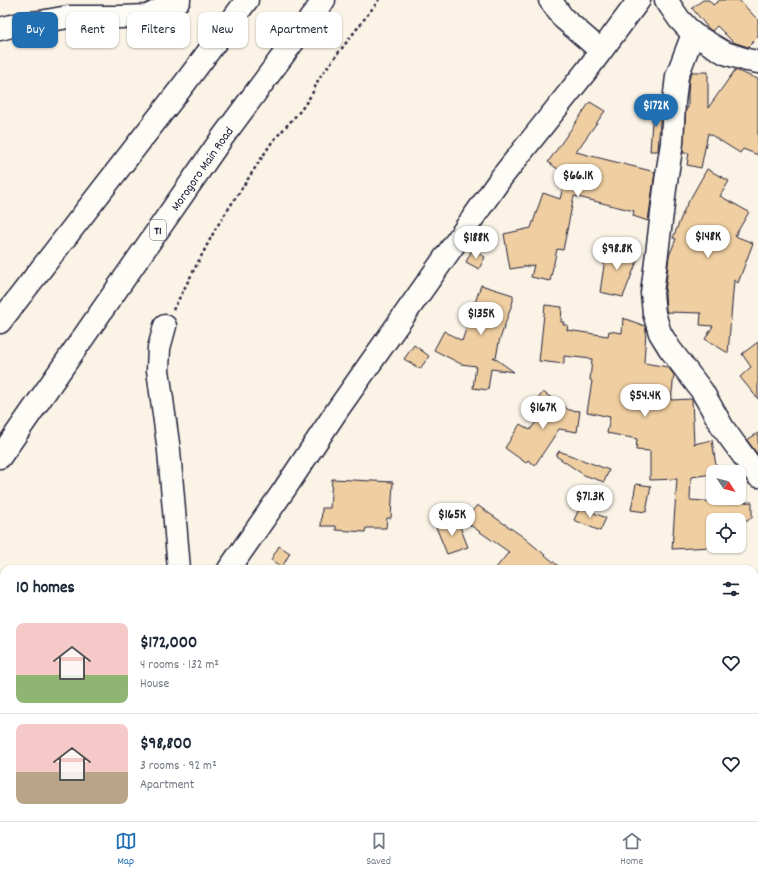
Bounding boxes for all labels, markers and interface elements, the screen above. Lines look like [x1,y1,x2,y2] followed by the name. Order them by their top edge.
[12,12,58,48] chip: Buy
[66,12,119,48] chip: Rent
[127,12,190,48] chip: Filters
[198,12,248,48] chip: New
[256,12,342,48] chip: Apartment
[628,94,684,128] pin: $172K
[643,97,669,116] text: $172K
[167,124,239,215] street label: Morogoro Main Road
[545,164,611,198] pin: $66.1K
[563,167,593,186] text: $66.1K
[150,220,166,240] road number: T1
[680,225,736,259] pin: $148K
[448,226,504,260] pin: $188K
[695,228,721,247] text: $148K
[463,229,489,248] text: $188K
[584,237,650,271] pin: $98.8K
[601,240,633,259] text: $98.8K
[453,302,509,336] pin: $135K
[467,305,495,324] text: $135K
[612,384,678,418] pin: $54.4K
[629,387,661,406] text: $54.4K
[515,396,571,430] pin: $167K
[530,399,556,418] text: $167K
[706,465,746,505] north arrow
[706,465,746,553] map controls
[557,485,623,519] pin: $71.3K
[576,488,604,507] text: $71.3K
[424,503,480,537] pin: $165K
[438,506,466,525] text: $165K
[706,513,746,553] button: locate
[16,577,75,601] text: 10 homes
[720,578,742,600] icon: filters
[140,632,197,656] text: $172,000
[48,639,96,687] icon: home
[720,652,742,674] icon: heart
[140,656,219,675] text: 4 rooms · 132 m²
[140,675,169,694] text: House
[140,733,192,757] text: $98,800
[48,740,96,788] icon: home
[720,753,742,775] icon: heart
[140,757,217,776] text: 3 rooms · 92 m²
[140,776,194,795] text: Apartment
[115,830,137,870] tab: Map
[366,830,391,870] tab: Saved
[620,830,643,870] tab: Home

